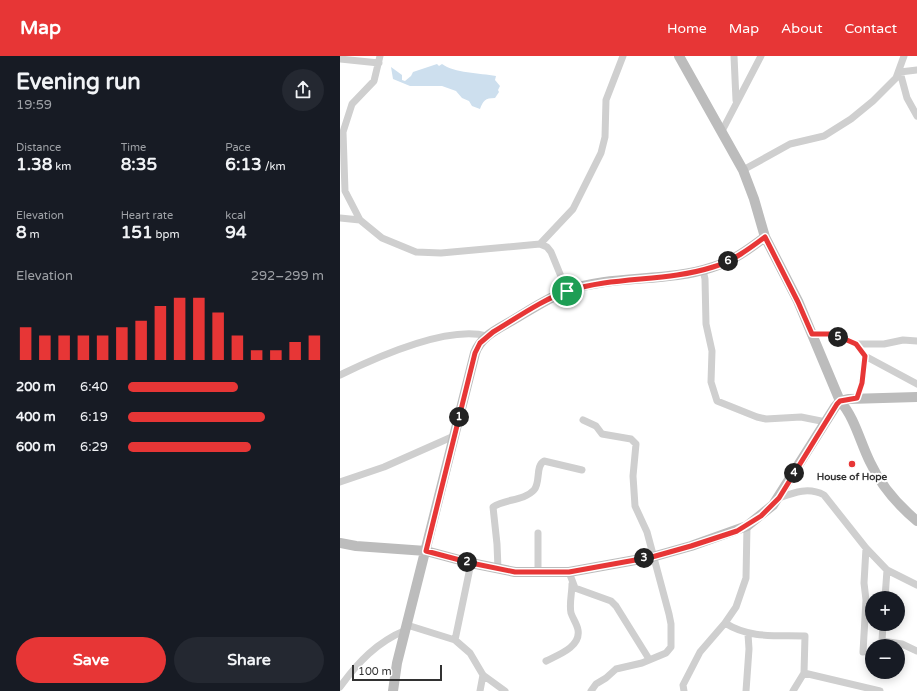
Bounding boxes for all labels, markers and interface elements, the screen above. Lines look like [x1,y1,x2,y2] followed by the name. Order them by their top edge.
[20,17,61,39] text: Map
[667,20,707,37] text: Home
[729,20,759,37] text: Map
[781,20,823,37] text: About
[845,20,897,37] text: Contact
[16,69,141,95] text: Evening run
[282,69,324,111] button: share
[16,97,52,113] text: 19:59
[16,141,61,154] text: Distance
[121,141,146,154] text: Time
[225,141,251,154] text: Pace
[16,154,52,175] text: 1.38
[121,154,157,175] text: 8:35
[225,154,262,175] text: 6:13
[52,160,71,173] text: km
[262,160,286,173] text: /km
[16,209,64,222] text: Elevation
[121,209,173,222] text: Heart rate
[225,209,246,222] text: kcal
[16,222,27,243] text: 8
[121,222,153,243] text: 151
[225,222,247,243] text: 94
[27,228,40,241] text: m
[153,228,180,241] text: bpm
[718,251,738,271] pin: 6
[725,254,731,267] text: 6
[16,268,73,284] text: Elevation
[251,268,324,284] text: 292–299 m
[550,274,584,308] pin
[556,280,578,302] icon: arrive
[828,327,848,347] pin: 5
[835,330,841,343] text: 5
[16,379,56,395] text: 200 m
[80,379,108,395] text: 6:40
[449,407,469,427] pin: 1
[16,409,56,425] text: 400 m
[80,409,108,425] text: 6:19
[456,410,462,423] text: 1
[16,439,56,455] text: 600 m
[80,439,108,455] text: 6:29
[847,459,857,469] marker: House of Hope
[784,463,804,483] pin: 4
[791,466,797,479] text: 4
[817,471,888,483] place label: House of Hope
[634,548,654,568] pin: 3
[641,551,647,564] text: 3
[457,552,477,572] pin: 2
[464,555,470,568] text: 2
[865,591,905,679] map controls
[865,591,905,631] button: +
[16,637,166,683] button: Save
[174,637,324,683] button: Share
[865,639,905,679] button: −
[352,663,442,682] scale bar
[358,665,392,678] text: 100 m

